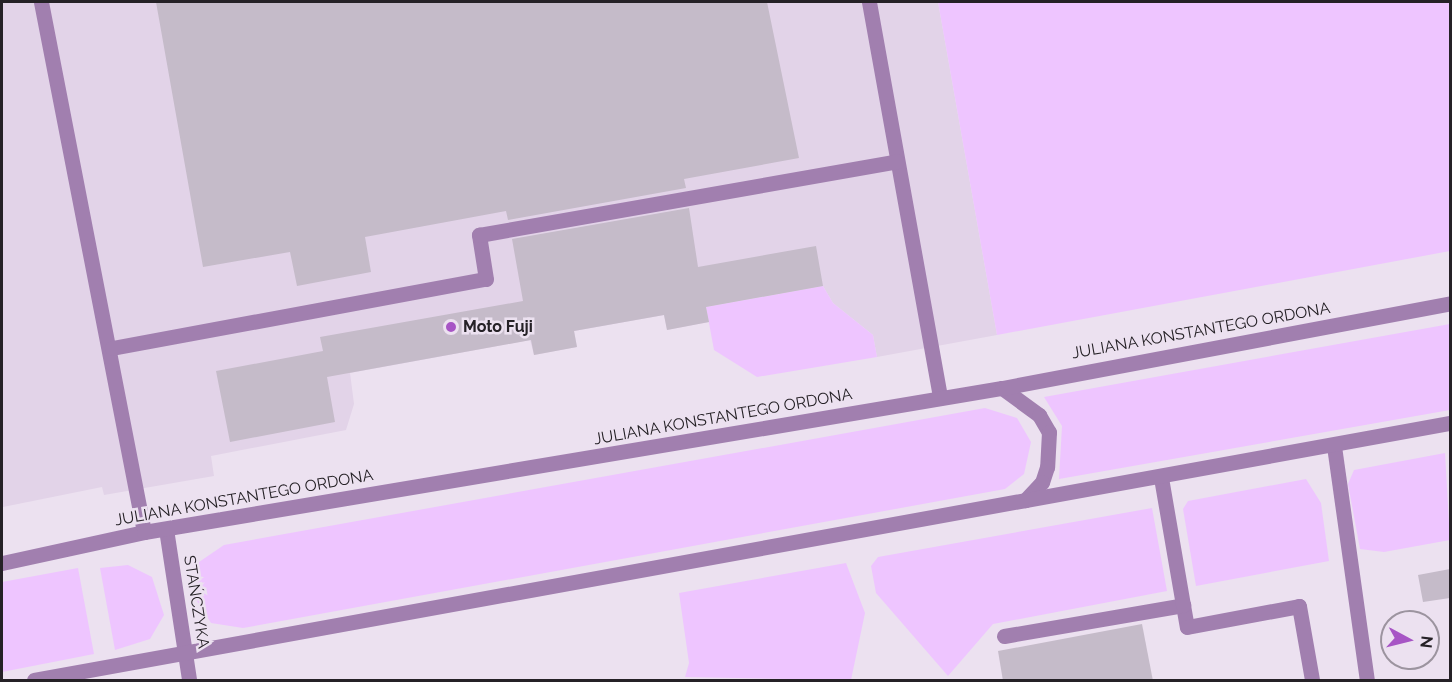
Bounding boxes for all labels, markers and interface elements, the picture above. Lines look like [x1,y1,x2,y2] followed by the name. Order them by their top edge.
[1070,299,1332,363] street label: JULIANA KONSTANTEGO ORDONA
[463,317,533,337] place label: Moto Fuji
[444,320,458,334] marker: Moto Fuji
[592,385,854,449] street label: JULIANA KONSTANTEGO ORDONA
[113,466,375,530] street label: JULIANA KONSTANTEGO ORDONA
[179,554,213,650] street label: STAŃCZYKA
[1380,610,1440,670] north arrow
[1416,635,1437,649] text: N

